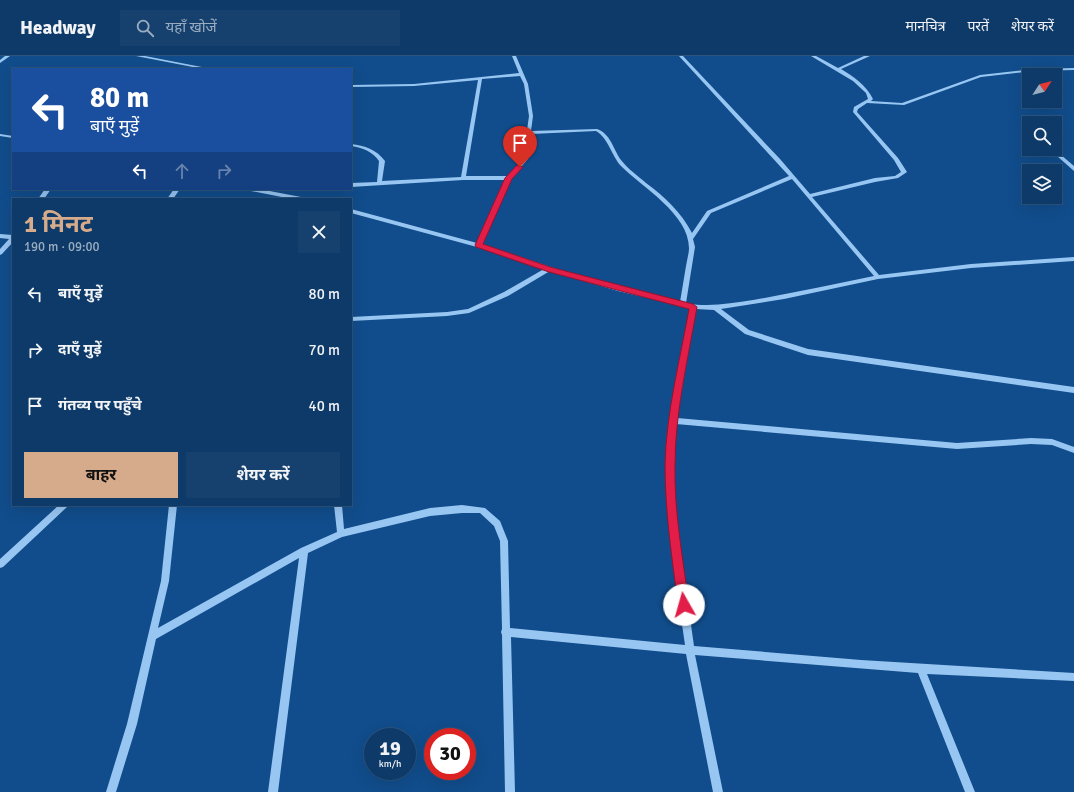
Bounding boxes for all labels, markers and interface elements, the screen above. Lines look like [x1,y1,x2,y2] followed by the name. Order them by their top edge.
[120,10,400,46] search box
[20,16,96,40] text: Headway
[134,17,156,39] icon: search
[166,18,217,36] text: यहाँ खोजें
[905,18,945,35] text: मानचित्र
[967,18,989,35] text: परतें
[1011,18,1054,35] text: शेयर करें
[1022,68,1062,108] north arrow
[1022,68,1062,204] map controls
[90,81,149,115] text: 80 m
[24,84,76,136] icon: left
[90,115,139,137] text: बाएँ मुड़ें
[1022,116,1062,156] button: search
[503,126,537,167] pin
[509,132,531,154] icon: arrive
[129,160,151,182] icon: left
[171,160,193,182] icon: ahead
[213,160,235,182] icon: right
[1022,164,1062,204] button: layers
[24,209,93,239] text: 1 मिनट
[298,211,340,253] button: close
[24,239,100,255] text: 190 m · 09:00
[24,283,46,305] icon: left
[58,284,102,302] text: बाएँ मुड़ें
[309,285,340,303] text: 80 m
[24,339,46,361] icon: right
[58,340,102,358] text: दाएँ मुड़ें
[309,341,340,359] text: 70 m
[24,395,46,417] icon: arrive
[58,396,142,414] text: गंतव्य पर पहुँचे
[309,397,340,415] text: 40 m
[24,452,178,498] button: बाहर
[186,452,340,498] button: शेयर करें
[663,584,705,626] position arrow
[424,728,476,780] speed limit sign: 30
[379,736,401,761] text: 19
[379,758,401,770] text: km/h

